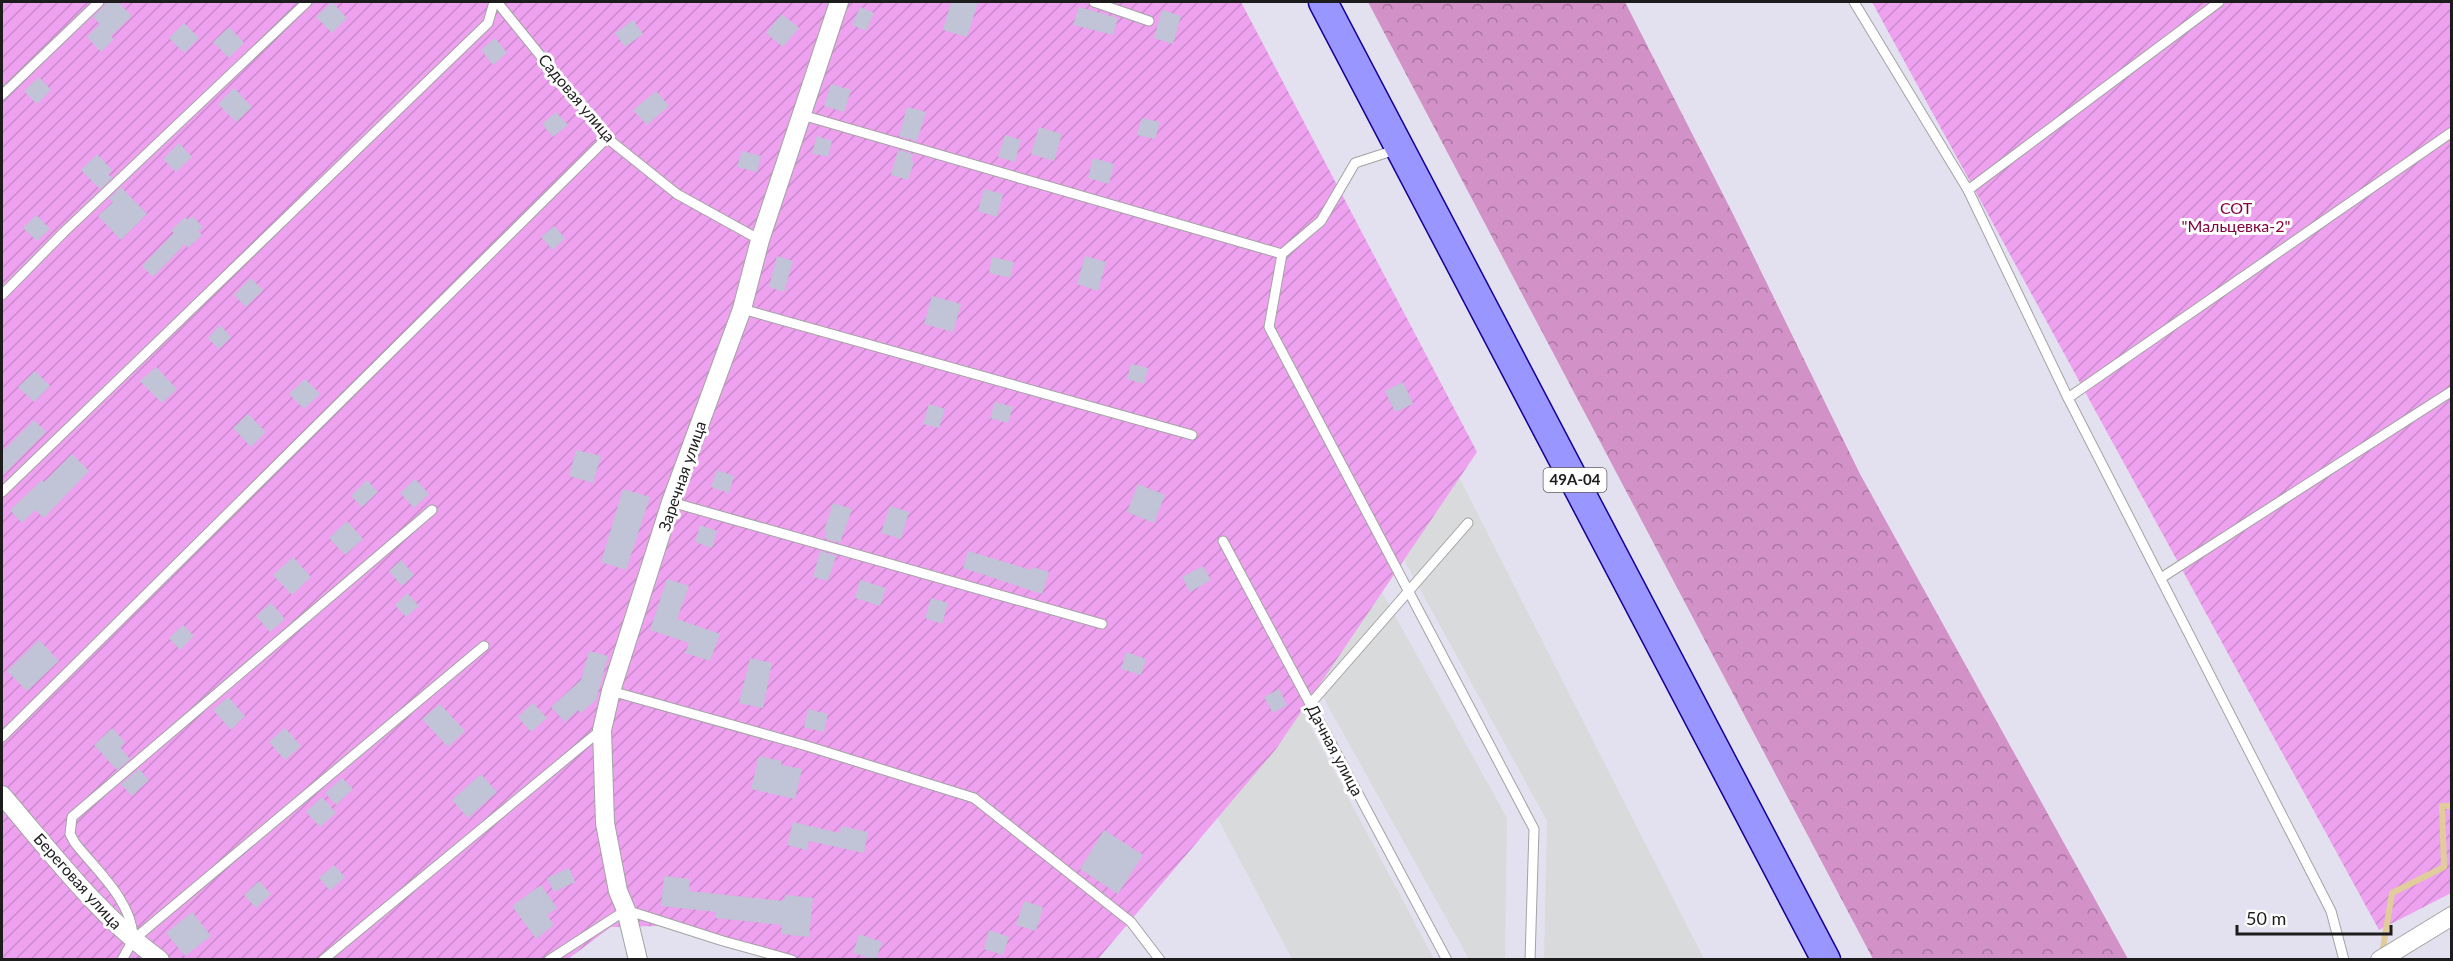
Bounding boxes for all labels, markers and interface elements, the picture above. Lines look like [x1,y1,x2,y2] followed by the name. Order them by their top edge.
[535,50,620,146] street label: Садовая улица
[2182,198,2290,235] park label: СОТ "Мальцевка-2"
[654,418,709,533] street label: Заречная улица
[1544,468,1606,492] road number: 49А-04
[1303,701,1368,799] street label: Дачная улица
[30,829,126,933] street label: Береговая улица
[2237,898,2392,936] scale bar
[2246,907,2286,929] text: 50 m

